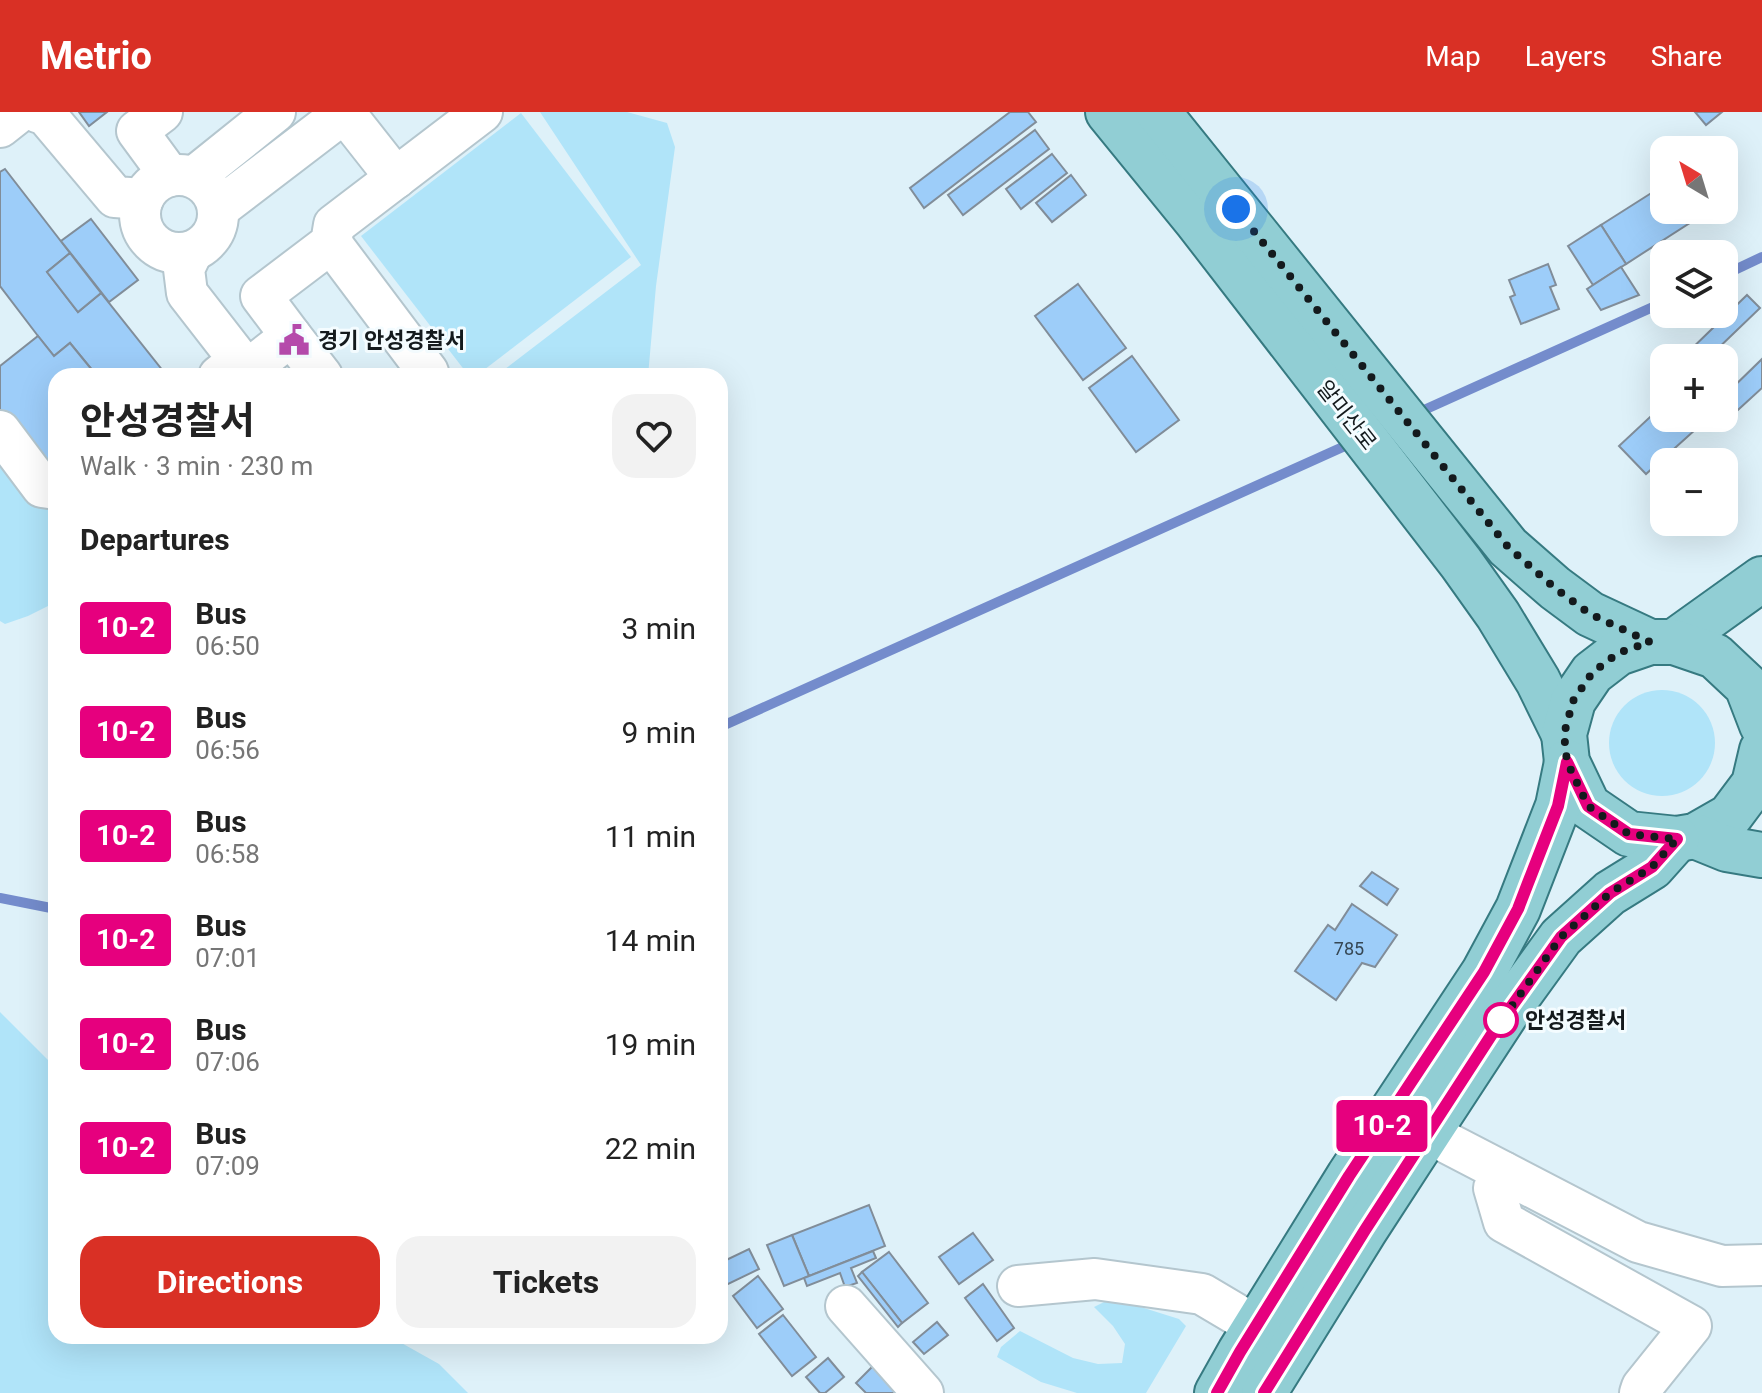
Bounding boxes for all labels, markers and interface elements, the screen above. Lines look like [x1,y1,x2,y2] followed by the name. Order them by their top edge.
[40,34,152,78] text: Metrio
[1425,40,1481,73] text: Map
[1525,40,1607,73] text: Layers
[1651,40,1722,73] text: Share
[1650,136,1738,224] north arrow
[1650,136,1738,536] map controls
[1216,189,1256,229] your location
[1650,240,1738,328] button: layers
[277,323,311,357] public building icon: 경기 안성경찰서
[318,328,465,353] place label: 경기 안성경찰서
[1650,344,1738,432] button: +
[1312,376,1381,455] street label: 알미산로
[612,394,696,478] button: heart
[80,399,255,443] text: 안성경찰서
[1650,448,1738,536] button: −
[80,451,313,481] text: Walk · 3 min · 230 m
[80,522,230,557] text: Departures
[195,596,247,631] text: Bus
[96,611,155,644] text: 10-2
[622,611,696,646] text: 3 min
[195,631,260,661] text: 06:50
[195,700,247,735] text: Bus
[96,715,155,748] text: 10-2
[622,715,696,750] text: 9 min
[195,735,260,765] text: 06:56
[195,804,247,839] text: Bus
[96,819,155,852] text: 10-2
[605,819,696,854] text: 11 min
[195,839,260,869] text: 06:58
[195,908,247,943] text: Bus
[96,923,155,956] text: 10-2
[605,923,696,958] text: 14 min
[1334,938,1364,959] house number: 785
[195,943,260,973] text: 07:01
[1484,1003,1518,1037] marker: 안성경찰서
[1525,1008,1626,1033] place label: 안성경찰서
[195,1012,247,1047] text: Bus
[96,1027,155,1060] text: 10-2
[605,1027,696,1062] text: 19 min
[195,1047,260,1077] text: 07:06
[1326,1100,1438,1152] line badge: 10-2
[1352,1109,1412,1142] text: 10-2
[195,1116,247,1151] text: Bus
[96,1131,155,1164] text: 10-2
[605,1131,696,1166] text: 22 min
[195,1151,260,1181] text: 07:09
[80,1236,380,1328] button: Directions
[396,1236,696,1328] button: Tickets

